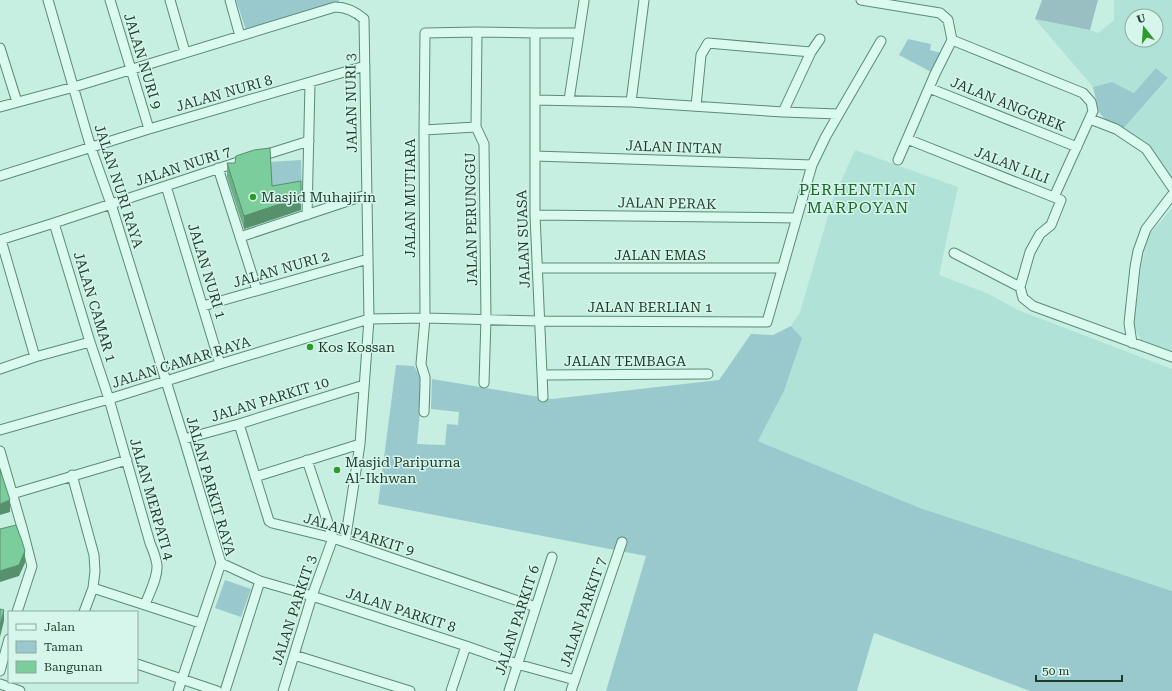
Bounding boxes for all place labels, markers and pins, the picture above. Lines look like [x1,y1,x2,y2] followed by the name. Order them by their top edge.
[261,189,376,205] place label: Masjid Muhajirin
[248,192,258,202] marker: Masjid Muhajirin
[318,339,395,355] place label: Kos Kossan
[305,342,315,352] marker: Kos Kossan
[345,454,461,486] place label: Masjid Paripurna Al-Ikhwan
[332,465,342,475] marker: Masjid Paripurna Al-Ikhwan

